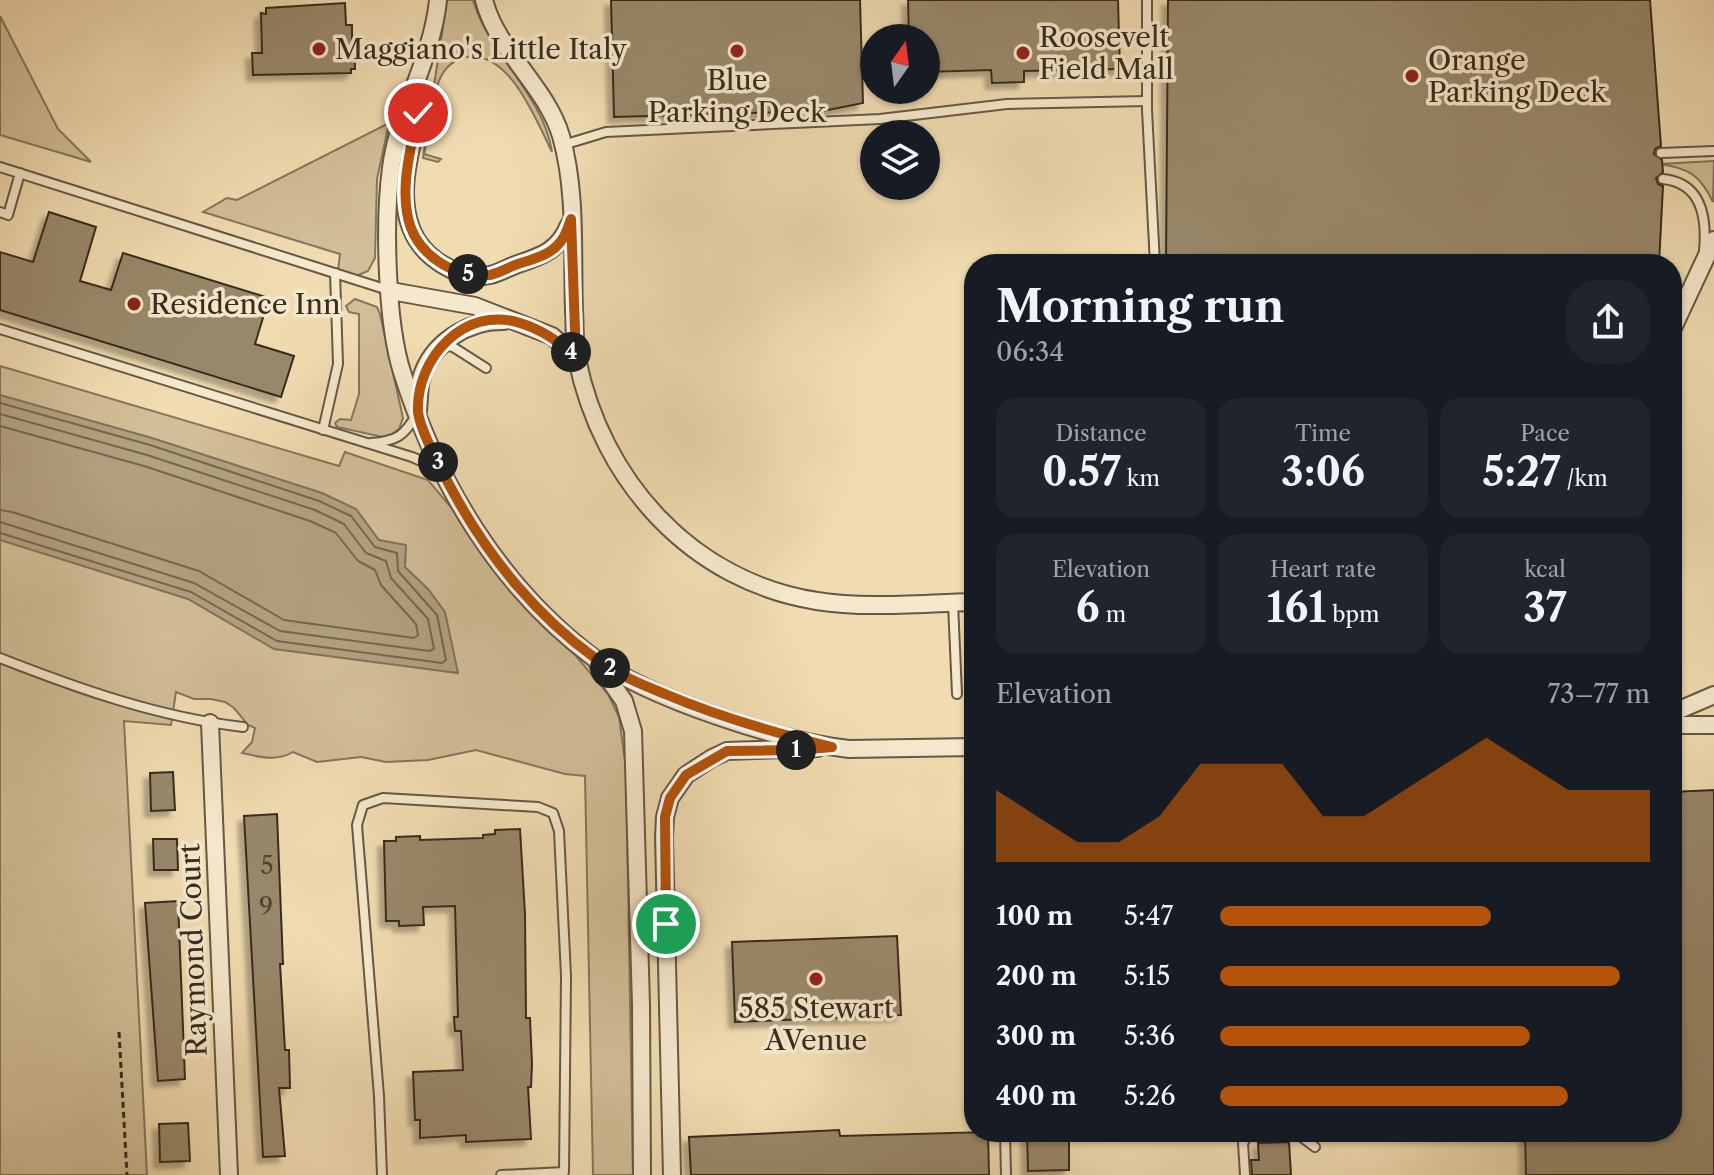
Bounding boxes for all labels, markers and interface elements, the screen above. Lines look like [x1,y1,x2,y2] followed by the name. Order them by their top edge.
[1039,20,1174,86] place label: Roosevelt Field Mall
[860,24,940,104] north arrow
[860,24,940,200] map controls
[335,32,627,66] place label: Maggiano's Little Italy
[310,40,328,58] marker: Maggiano's Little Italy
[728,42,746,60] marker: Blue Parking Deck
[1428,43,1608,109] place label: Orange Parking Deck
[1014,44,1032,62] marker: Roosevelt Field Mall
[648,63,828,129] place label: Blue Parking Deck
[1403,67,1421,85] marker: Orange Parking Deck
[384,79,452,147] pin
[396,91,440,135] icon: check
[860,120,940,200] button: layers
[448,254,488,294] pin: 5
[462,260,474,287] text: 5
[996,279,1285,333] text: Morning run
[1566,280,1650,364] button: share
[150,287,340,321] place label: Residence Inn
[125,295,143,313] marker: Residence Inn
[551,332,591,372] pin: 4
[996,336,1064,368] text: 06:34
[564,338,578,365] text: 4
[1055,420,1147,447] text: Distance
[1295,420,1351,447] text: Time
[1520,420,1570,447] text: Pace
[418,442,458,482] pin: 3
[1042,447,1121,496] text: 0.57
[1281,447,1365,496] text: 3:06
[1482,447,1561,496] text: 5:27
[432,448,444,475] text: 3
[1121,465,1160,492] text: km
[1561,465,1608,492] text: /km
[1052,556,1150,583] text: Elevation
[1270,556,1376,583] text: Heart rate
[1524,556,1566,583] text: kcal
[1076,583,1100,632] text: 6
[1266,583,1326,632] text: 161
[1523,583,1567,632] text: 37
[1100,601,1126,628] text: m
[1326,601,1380,628] text: bpm
[590,648,630,688] pin: 2
[604,654,617,681] text: 2
[996,678,1112,710] text: Elevation
[1547,678,1650,710] text: 73–77 m
[776,730,816,770] pin: 1
[791,736,801,763] text: 1
[172,843,214,1057] street label: Raymond Court
[260,851,274,880] house number: 5
[632,890,700,958] pin
[259,892,273,921] house number: 9
[996,900,1073,932] text: 100 m
[1124,900,1173,932] text: 5:47
[644,902,688,946] icon: arrive
[996,960,1077,992] text: 200 m
[1124,960,1170,992] text: 5:15
[807,970,825,988] marker: 585 Stewart AVenue
[738,991,894,1057] place label: 585 Stewart AVenue
[996,1020,1076,1052] text: 300 m
[1124,1020,1175,1052] text: 5:36
[996,1080,1077,1112] text: 400 m
[1124,1080,1176,1112] text: 5:26

